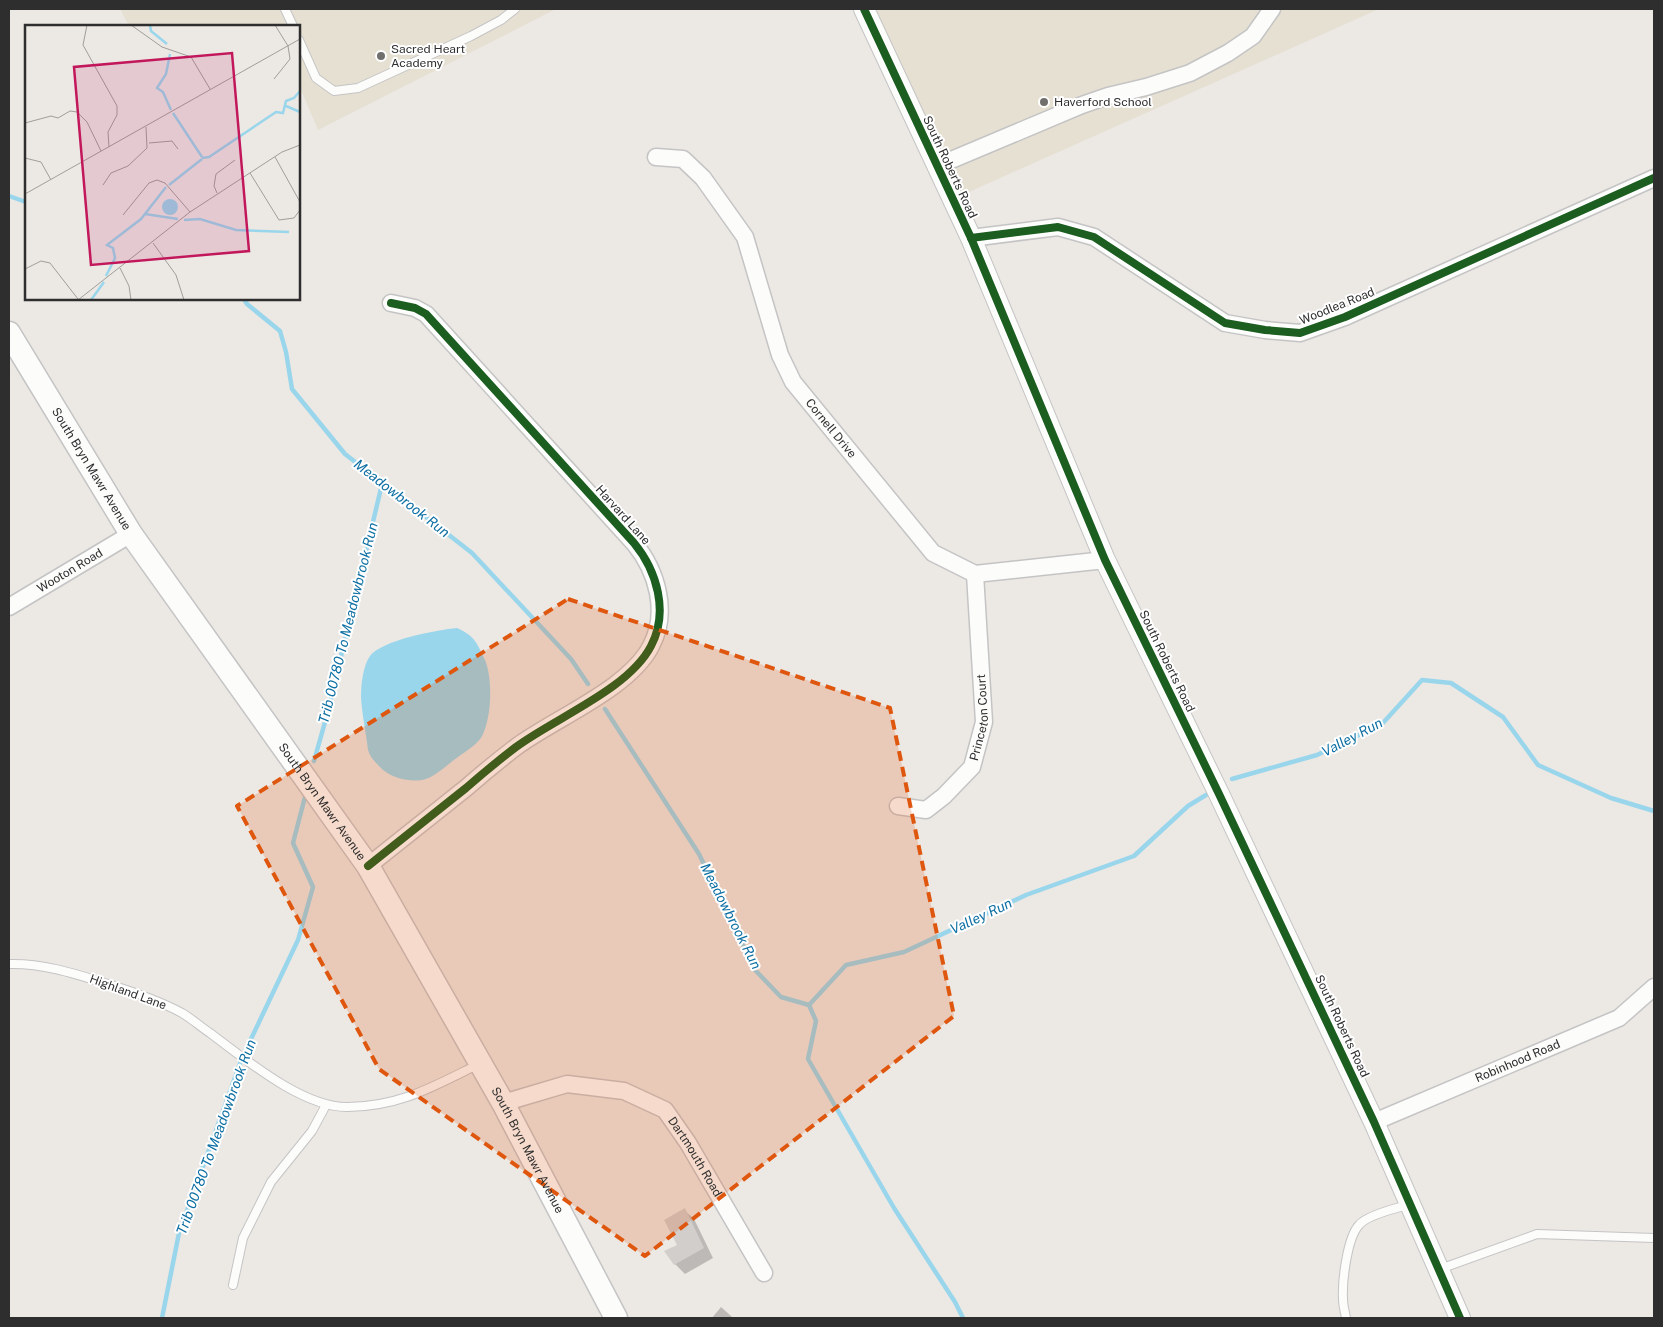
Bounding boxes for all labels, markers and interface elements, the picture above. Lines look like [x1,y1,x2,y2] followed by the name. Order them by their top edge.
[25,25,300,300] inset map
[391,42,466,70] place label: Sacred Heart Academy
[375,50,387,62] marker: Sacred Heart Academy
[1054,95,1152,109] place label: Haverford School
[1038,96,1050,108] marker: Haverford School
[920,114,980,220] street label: South Roberts Road
[1297,285,1377,327] street label: Woodlea Road
[803,396,859,461] street label: Cornell Drive
[49,405,134,533] street label: South Bryn Mawr Avenue
[351,456,453,540] water label: Meadowbrook Run
[593,482,653,548] street label: Harvard Lane
[315,521,381,725] water label: Trib 00780 To Meadowbrook Run
[35,546,105,596] street label: Wooton Road
[1136,608,1198,714] street label: South Roberts Road
[967,673,991,762] street label: Princeton Court
[1319,714,1385,760] water label: Valley Run
[275,740,369,863] street label: South Bryn Mawr Avenue
[697,860,765,972] water label: Meadowbrook Run
[948,895,1015,937] water label: Valley Run
[88,972,169,1012] street label: Highland Lane
[1312,973,1372,1079] street label: South Roberts Road
[173,1037,259,1237] water label: Trib 00780 To Meadowbrook Run
[1473,1037,1562,1085] street label: Robinhood Road
[488,1085,567,1216] street label: South Bryn Mawr Avenue
[665,1114,725,1199] street label: Dartmouth Road

